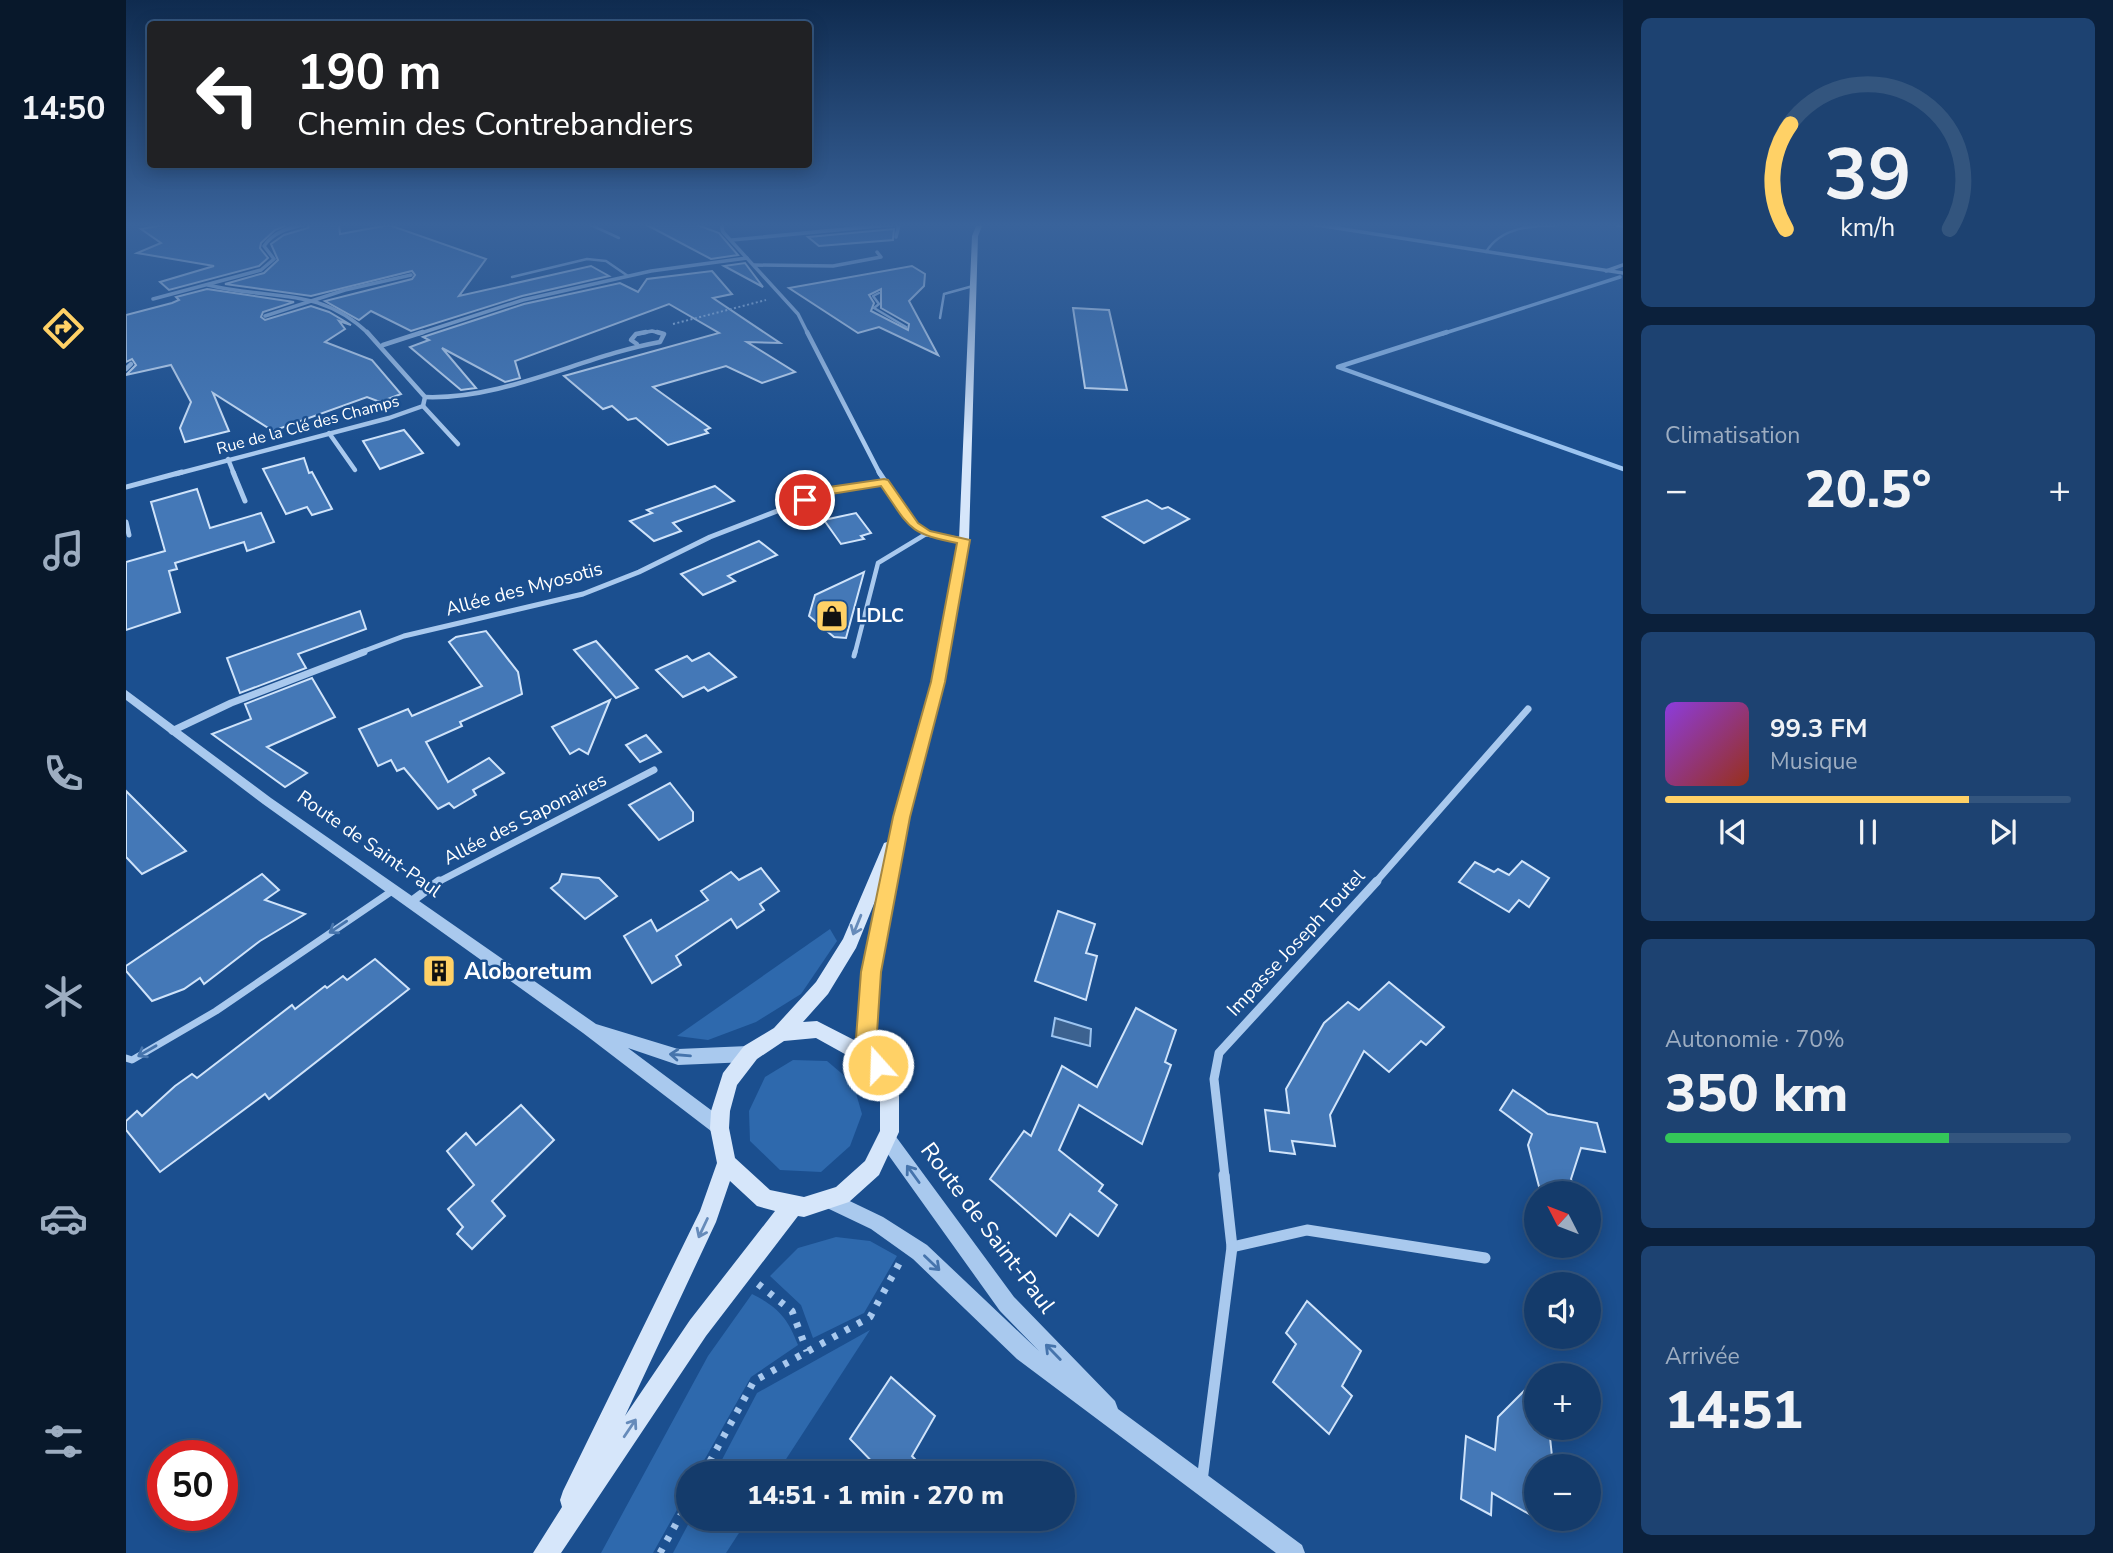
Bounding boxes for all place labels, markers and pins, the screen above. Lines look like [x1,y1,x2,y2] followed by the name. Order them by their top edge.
[775,470,835,530] pin
[813,597,851,635] shop icon: LDLC
[856,603,904,629] place label: LDLC
[420,952,458,990] building icon: Aloboretum
[464,956,592,987] place label: Aloboretum

